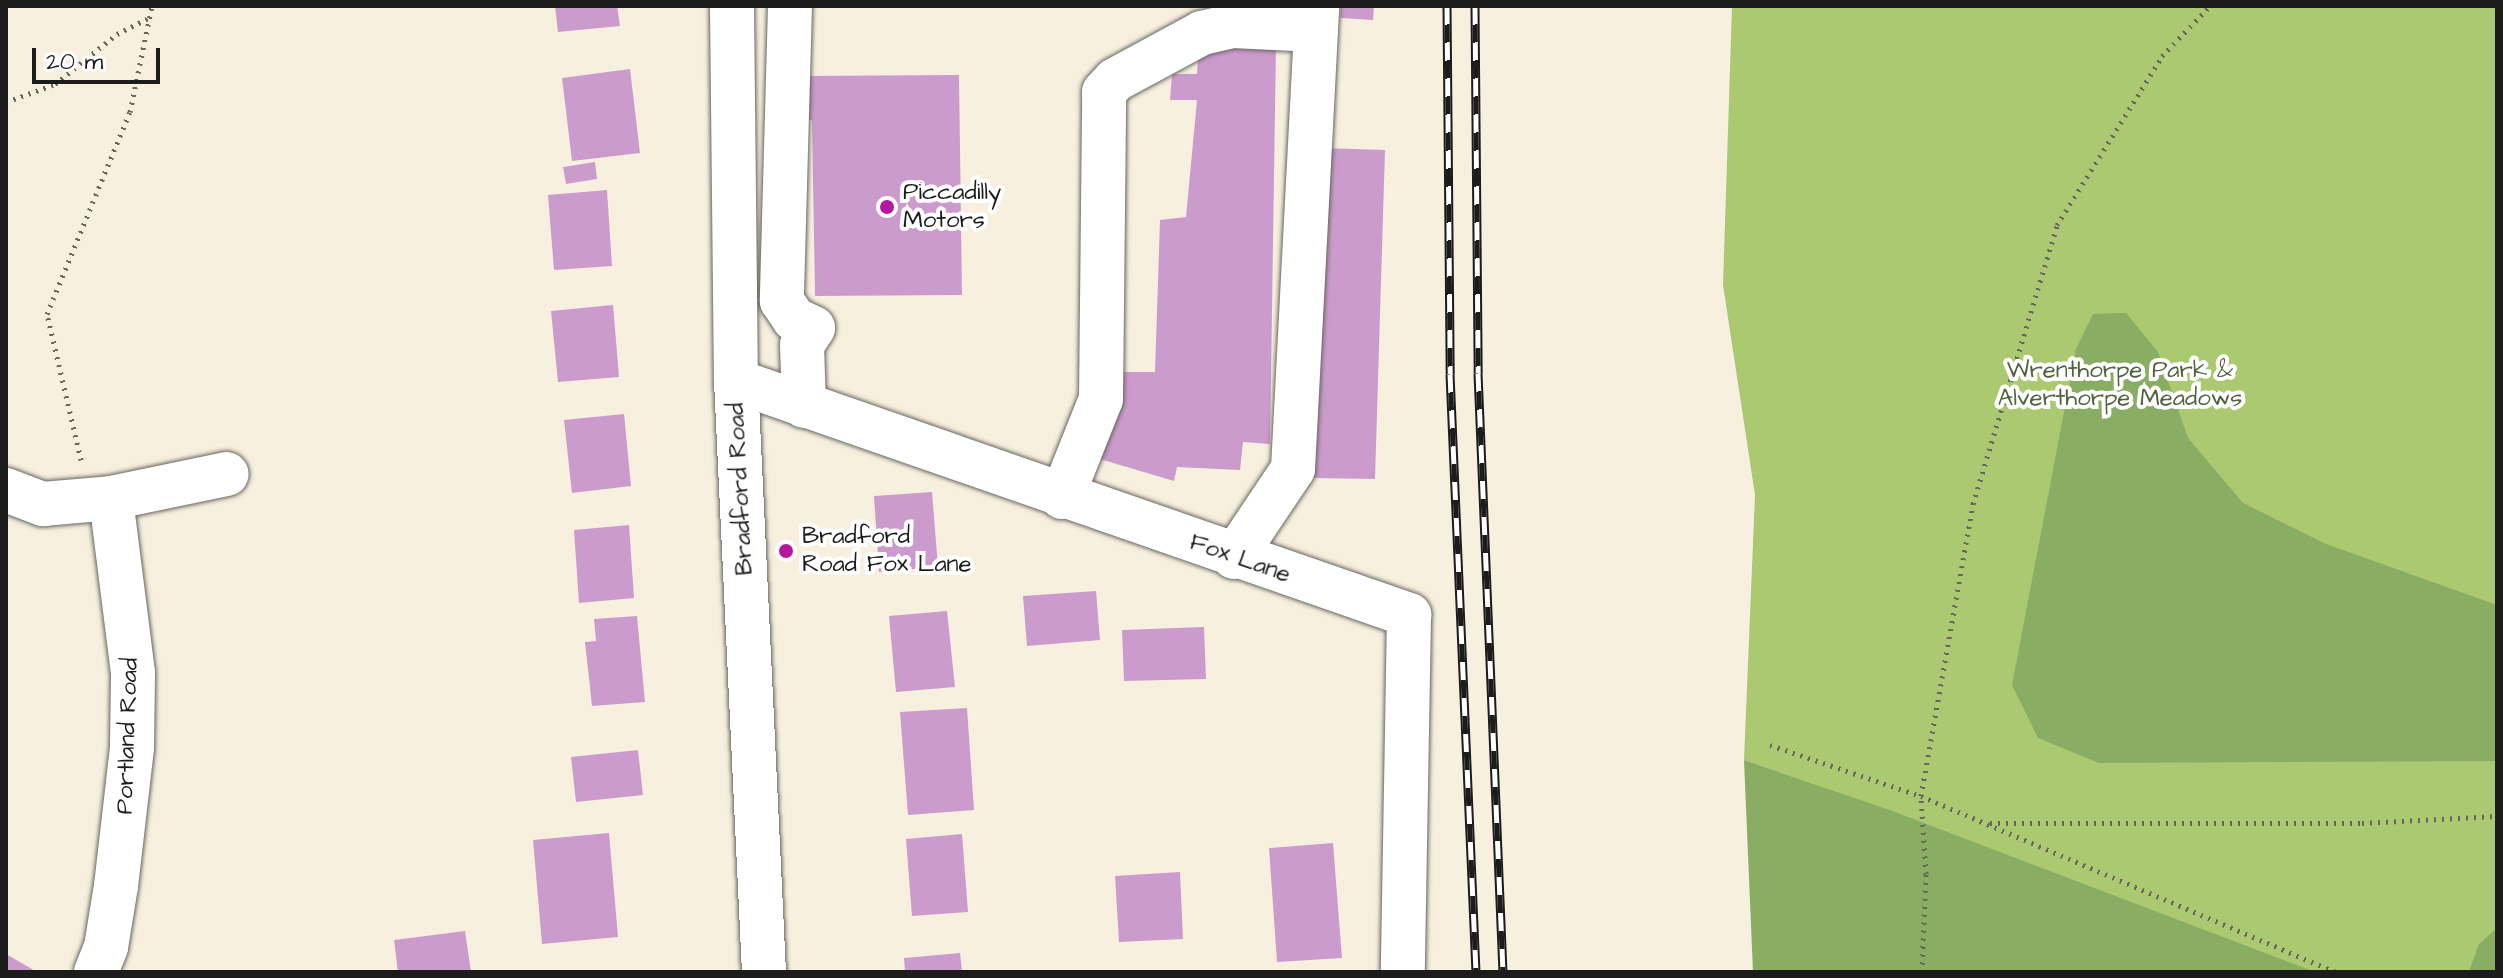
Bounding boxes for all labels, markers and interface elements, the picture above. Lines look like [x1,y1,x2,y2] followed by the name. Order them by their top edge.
[36,32,164,82] scale bar
[46,45,103,79] text: 20 m
[903,179,1001,235] place label: Piccadilly Motors
[878,198,896,216] marker: Piccadilly Motors
[1998,357,2242,413] park label: Wrenthorpe Park & Alverthorpe Meadows
[722,402,760,576] street label: Bradford Road
[802,523,972,579] place label: Bradford Road Fox Lane
[1186,528,1294,590] street label: Fox Lane
[777,542,795,560] marker: Bradford Road Fox Lane
[111,657,145,815] street label: Portland Road

